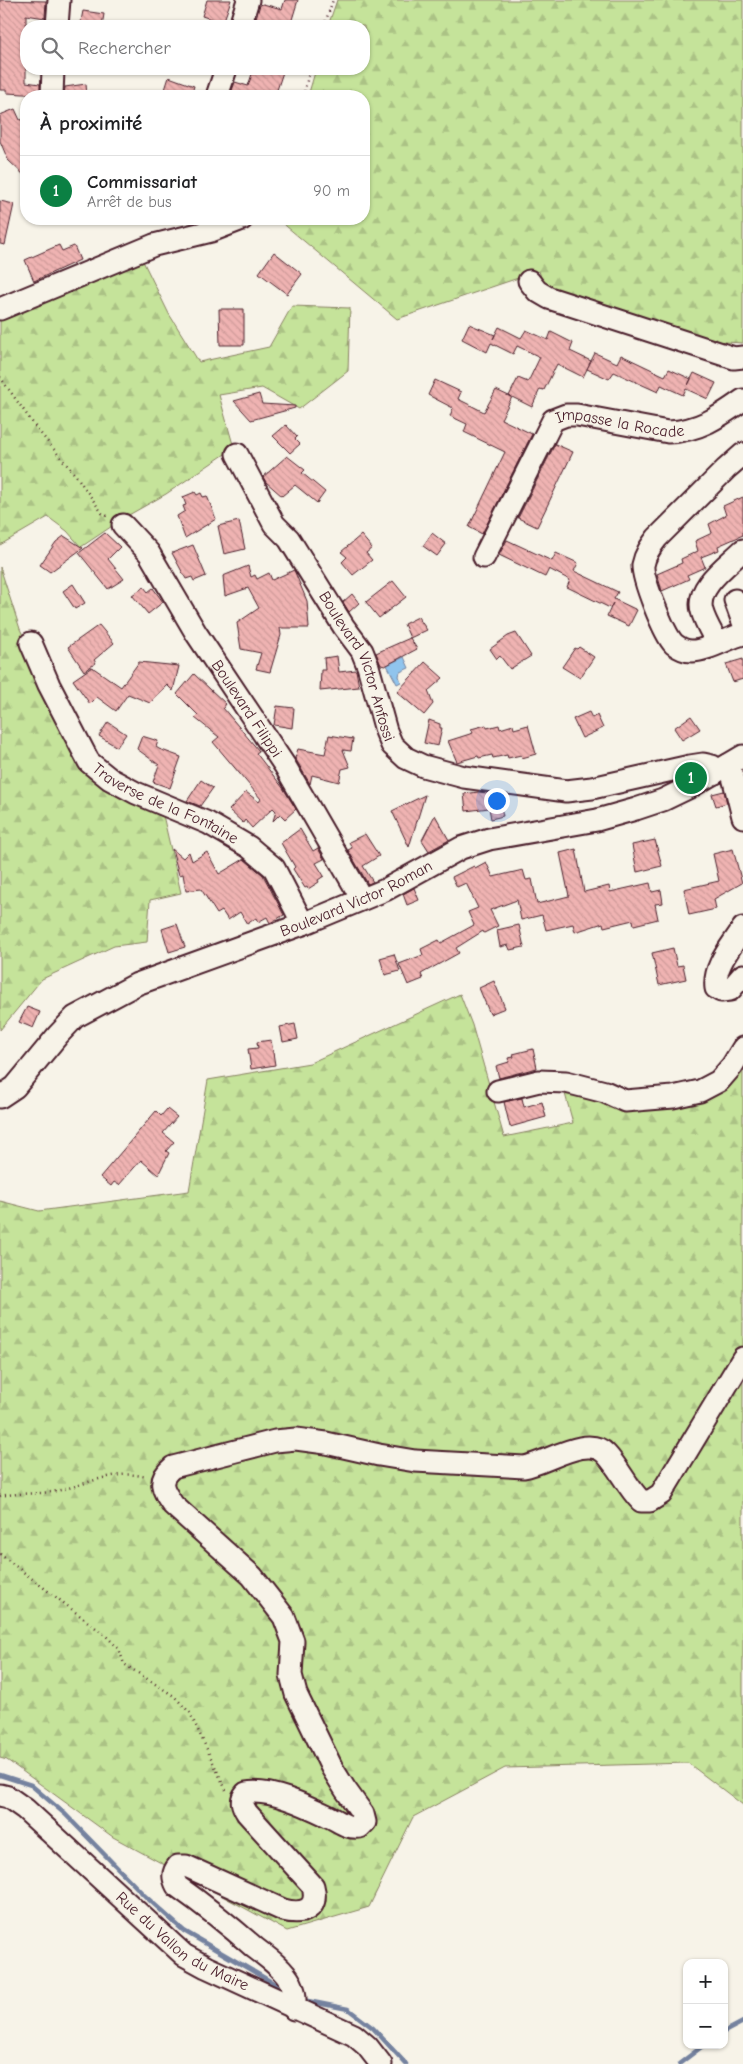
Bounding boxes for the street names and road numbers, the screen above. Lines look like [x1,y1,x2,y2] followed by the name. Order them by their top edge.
[553,406,686,441] street label: Impasse la Rocade
[315,588,398,744] street label: Boulevard Victor Anfossi
[208,657,286,761] street label: Boulevard Filippi
[89,759,241,848] street label: Traverse de la Fontaine
[278,857,435,940] street label: Boulevard Victor Roman
[112,1888,252,1994] street label: Rue du Vallon du Maire

